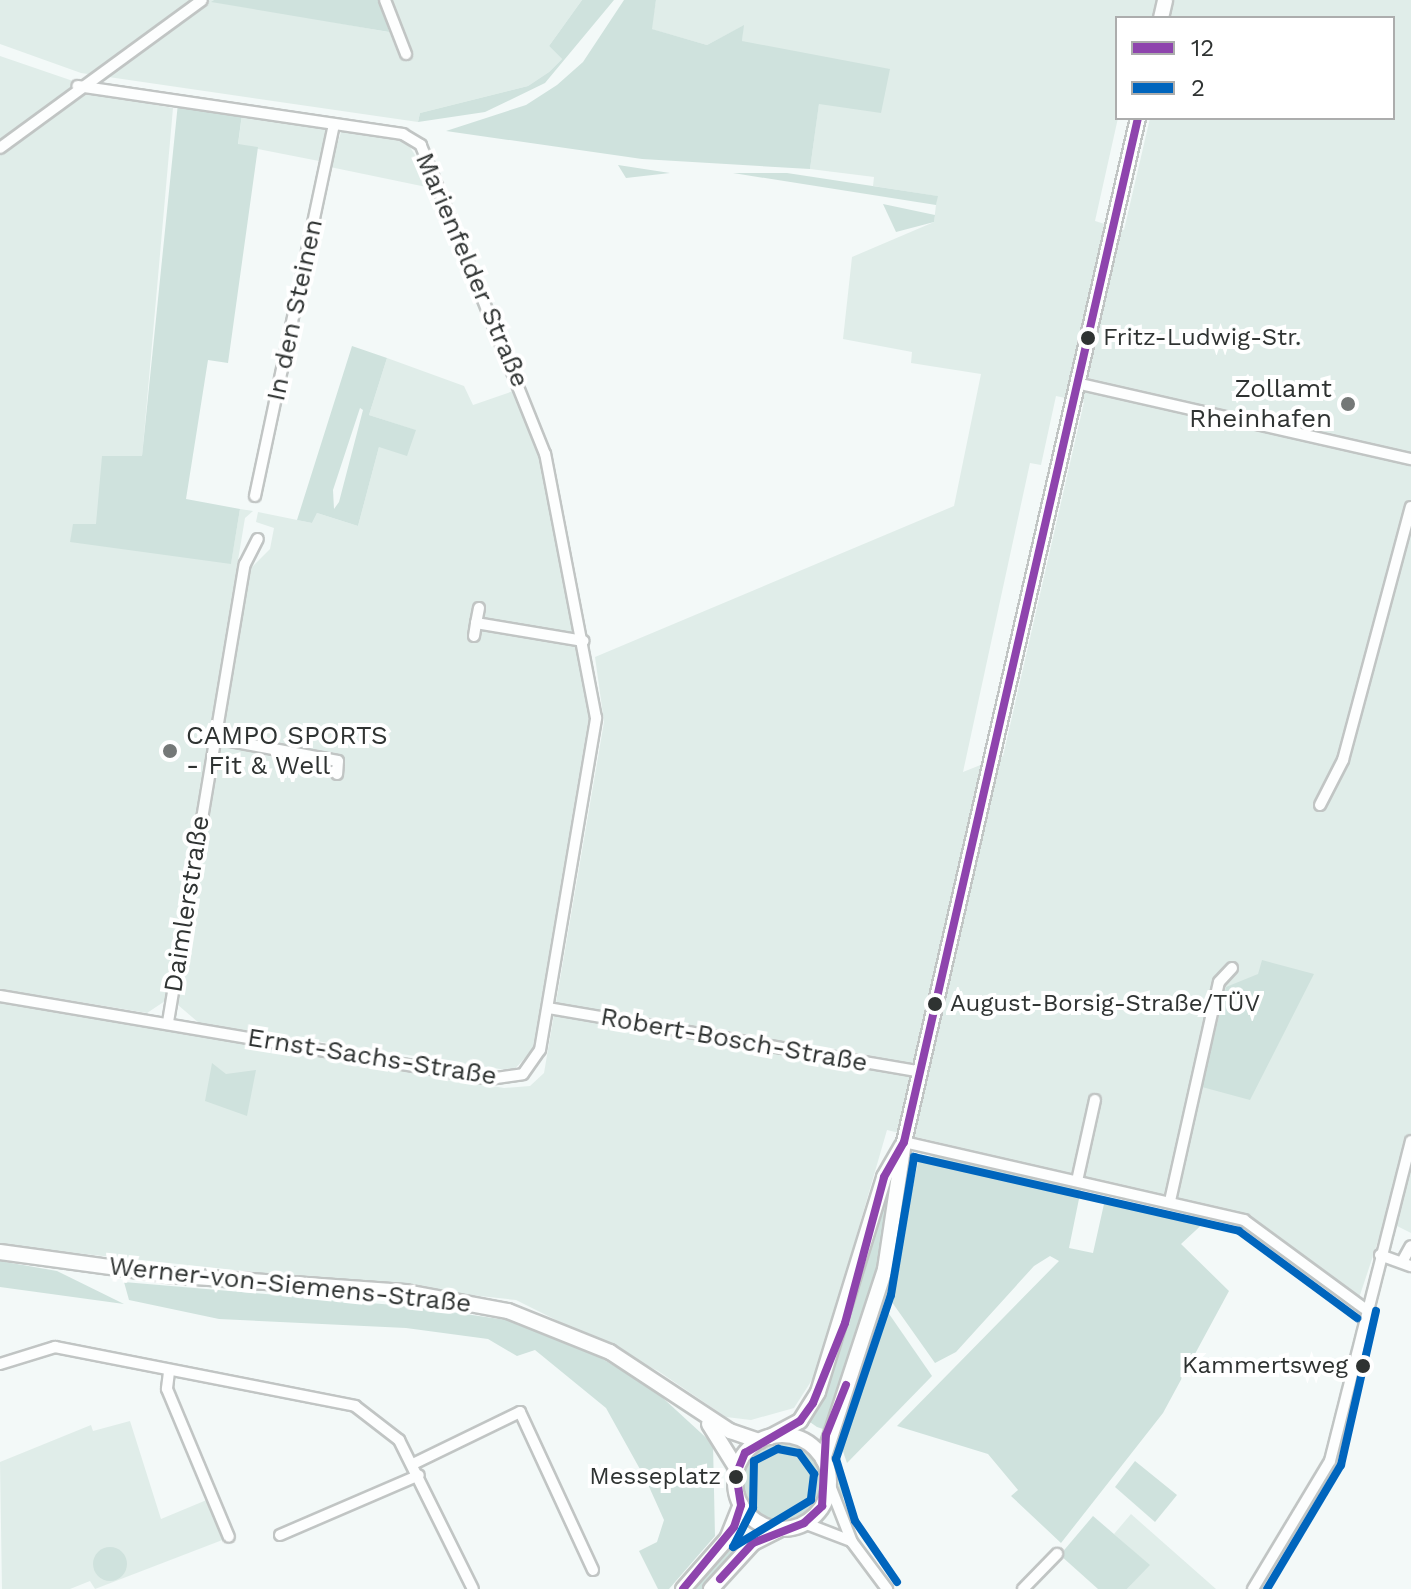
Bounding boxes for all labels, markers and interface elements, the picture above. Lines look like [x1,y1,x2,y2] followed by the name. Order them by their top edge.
[1115,16,1395,120] legend
[1191,34,1214,62] text: 12
[1191,74,1205,102] text: 2
[408,148,536,392] street label: Marienfelder Straße
[260,216,330,404] street label: In den Steinen
[1103,324,1301,352] place label: Fritz-Ludwig-Str.
[1080,330,1096,346] marker: Fritz-Ludwig-Str.
[1189,373,1332,434] place label: Zollamt Rheinhafen
[1339,395,1357,413] marker: Zollamt Rheinhafen
[186,720,388,782] place label: CAMPO SPORTS - Fit & Well
[161,742,179,760] marker: CAMPO SPORTS - Fit & Well
[158,813,216,995] street label: Daimlerstraße
[950,990,1260,1018] place label: August-Borsig-Straße/TÜV
[927,996,943,1012] marker: August-Borsig-Straße/TÜV
[598,1001,870,1079] street label: Robert-Bosch-Straße
[245,1022,499,1092] street label: Ernst-Sachs-Straße
[107,1250,473,1320] street label: Werner-von-Siemens-Straße
[1182,1352,1348,1380] place label: Kammertsweg
[1355,1358,1371,1374] marker: Kammertsweg
[589,1463,721,1491] place label: Messeplatz
[728,1469,744,1485] marker: Messeplatz

